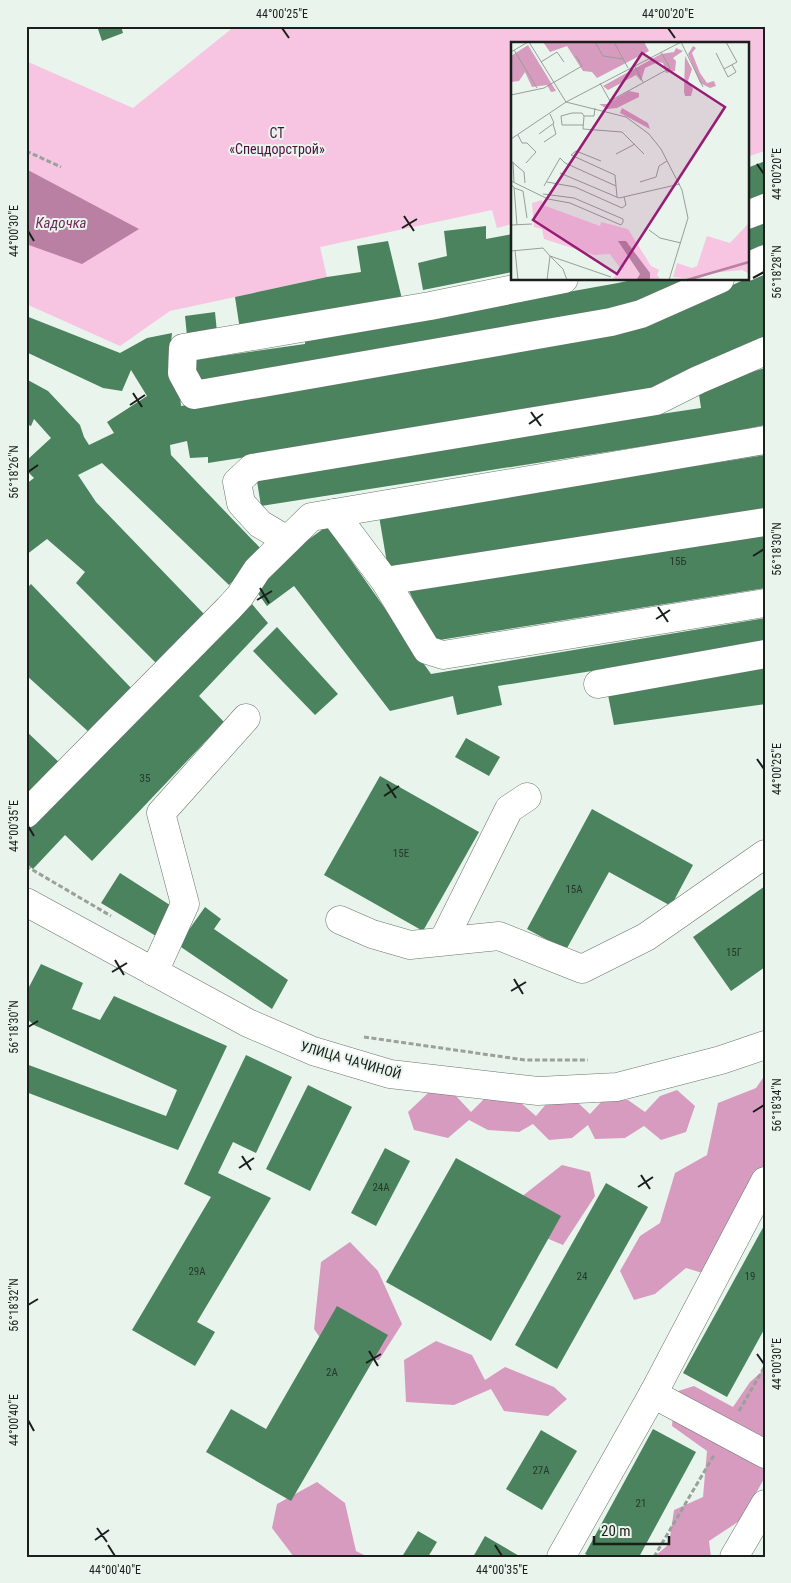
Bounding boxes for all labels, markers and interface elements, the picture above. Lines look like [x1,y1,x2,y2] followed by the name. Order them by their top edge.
[256,7,308,21] text: 44°00'25"E
[642,7,694,21] text: 44°00'20"E
[511,42,748,280] inset map
[229,125,325,157] park label: СТ «Спецдорстрой»
[770,148,784,200] text: 44°00'20"E
[7,205,21,257] text: 44°00'30"E
[35,214,87,232] water label: Кадочка
[770,245,784,299] text: 56°18'28"N
[7,445,21,499] text: 56°18'26"N
[770,522,784,576] text: 56°18'30"N
[670,555,686,568] house number: 15Б
[770,743,784,795] text: 44°00'25"E
[140,772,150,785] house number: 35
[7,800,21,852] text: 44°00'35"E
[393,847,410,860] house number: 15Е
[565,883,583,896] house number: 15А
[726,946,742,959] house number: 15Г
[7,1000,21,1054] text: 56°18'30"N
[299,1038,403,1082] street label: УЛИЦА ЧАЧИНОЙ
[770,1078,784,1132] text: 56°18'34"N
[372,1181,390,1194] house number: 24А
[188,1265,206,1278] house number: 29А
[577,1270,588,1283] house number: 24
[745,1270,755,1283] house number: 19
[7,1278,21,1332] text: 56°18'32"N
[770,1338,784,1390] text: 44°00'30"E
[326,1366,339,1379] house number: 2А
[7,1394,21,1446] text: 44°00'40"E
[532,1464,550,1477] house number: 27А
[636,1497,646,1510] house number: 21
[594,1513,668,1545] scale bar
[601,1522,631,1540] text: 20 m
[89,1563,141,1577] text: 44°00'40"E
[476,1563,528,1577] text: 44°00'35"E

